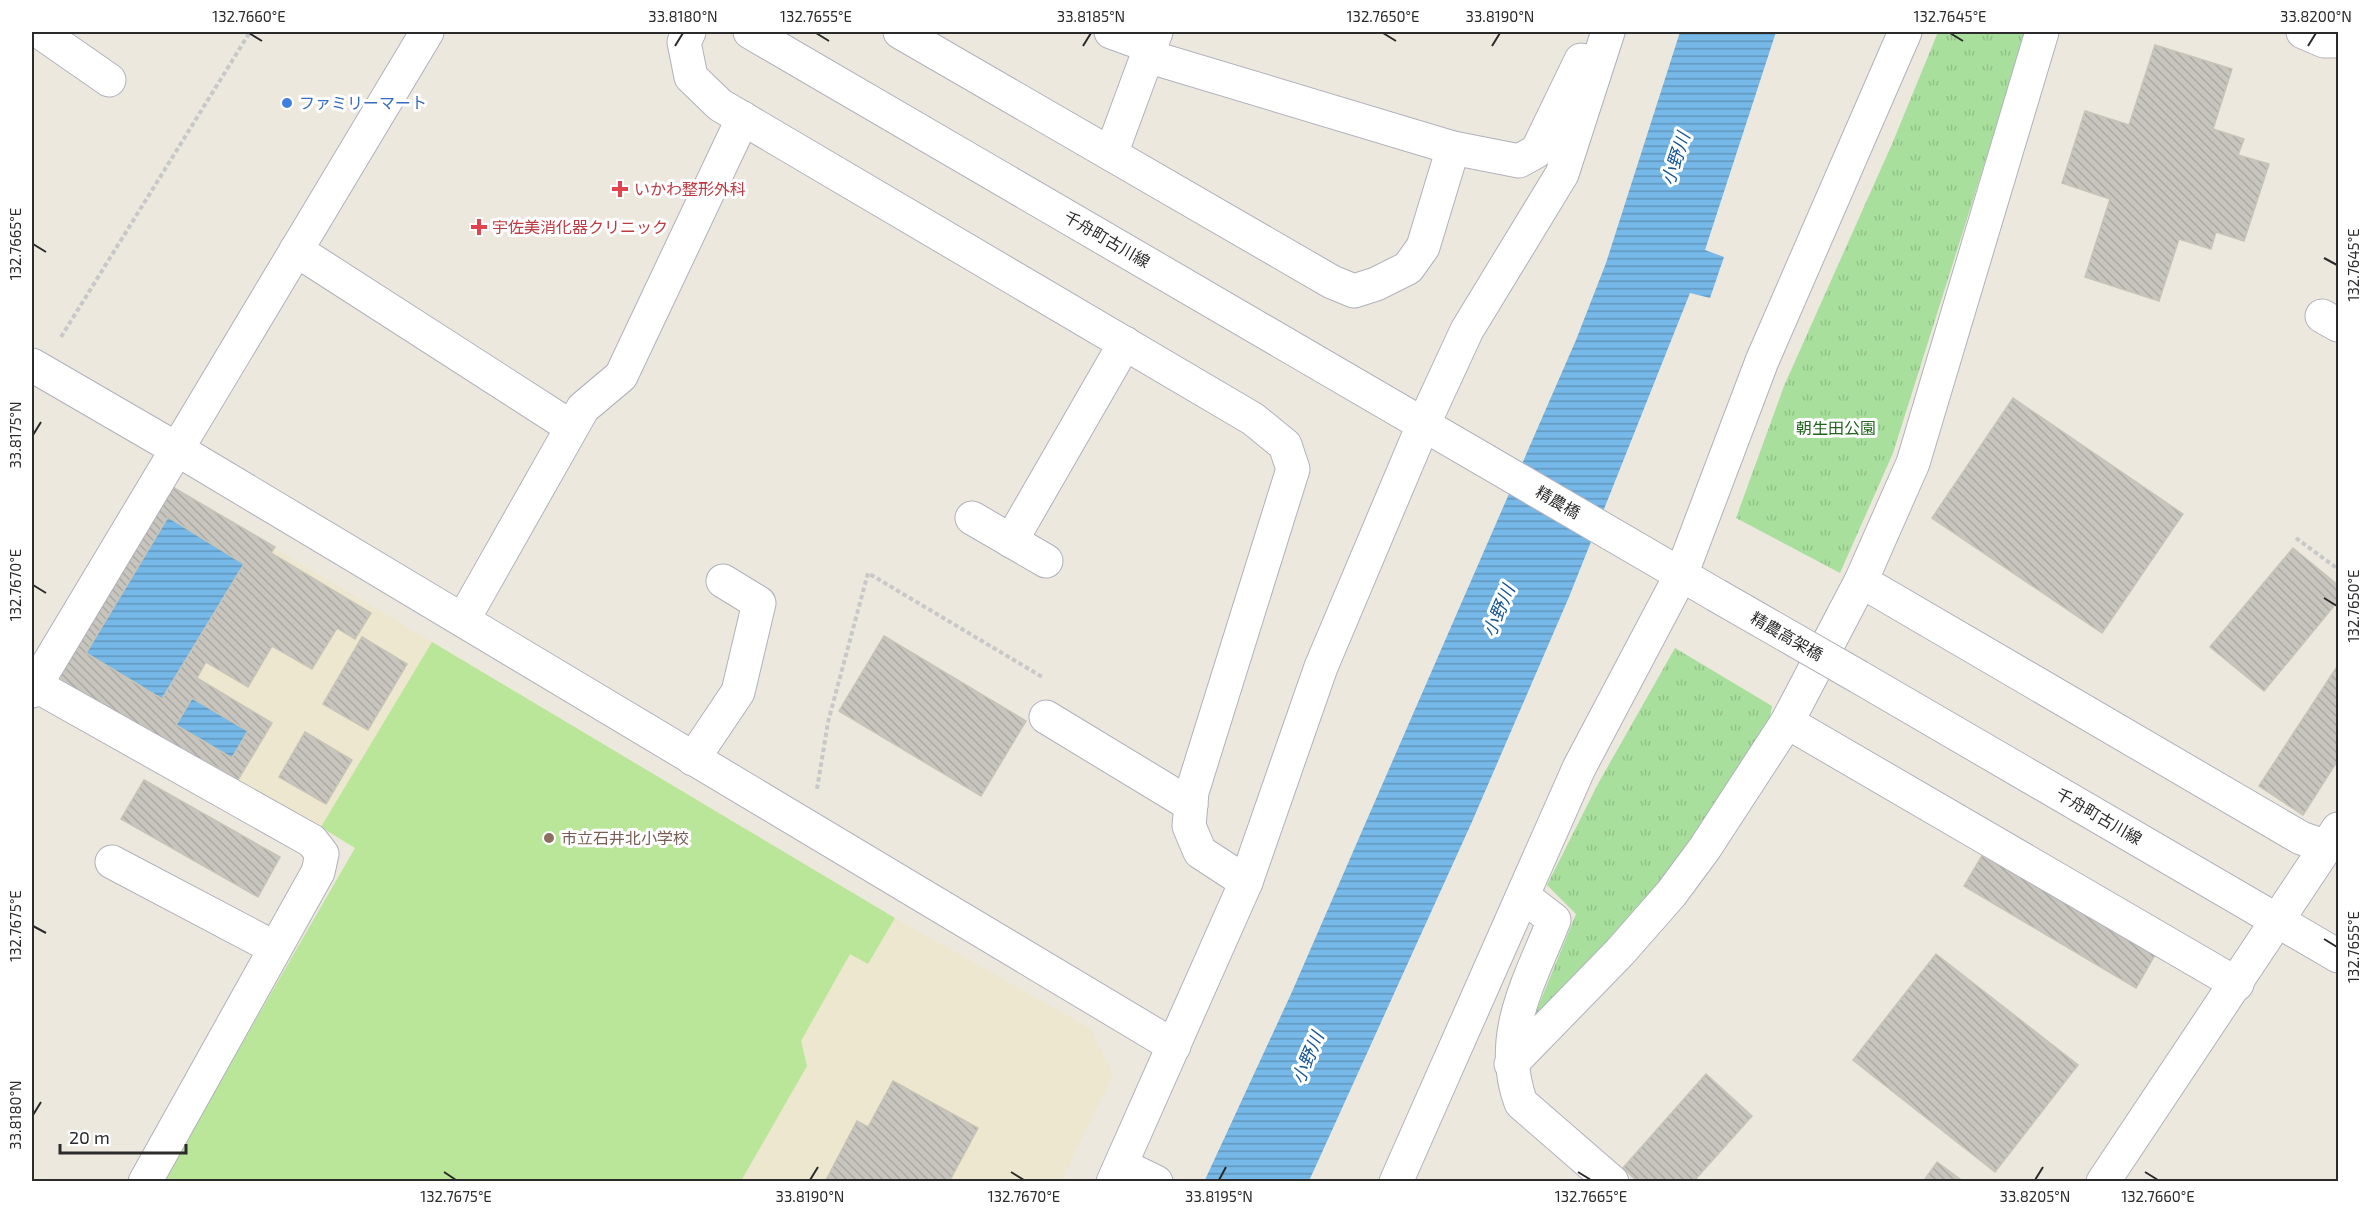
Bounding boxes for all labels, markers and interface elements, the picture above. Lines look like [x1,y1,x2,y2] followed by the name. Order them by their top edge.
[212,7,286,25] text: 132.7660°E
[648,7,718,25] text: 33.8180°N
[780,7,852,25] text: 132.7655°E
[1057,7,1125,25] text: 33.8185°N
[1347,7,1419,25] text: 132.7650°E
[1466,7,1534,25] text: 33.8190°N
[1913,7,1987,25] text: 132.7645°E
[2280,7,2352,25] text: 33.8200°N
[299,93,427,112] place label: ファミリーマート
[280,96,294,110] marker: ファミリーマート
[1656,128,1694,188] water label: 小野川
[634,179,746,198] place label: いかわ整形外科
[611,180,629,198] marker: いかわ整形外科
[1061,206,1154,271] street label: 千舟町古川線
[6,208,24,280] text: 132.7665°E
[492,217,668,236] place label: 宇佐美消化器クリニック
[470,218,488,236] marker: 宇佐美消化器クリニック
[2344,228,2362,302] text: 132.7645°E
[6,402,24,468] text: 33.8175°N
[1796,418,1876,437] park label: 朝生田公園
[1533,481,1584,522] street label: 精農橋
[6,549,24,621] text: 132.7670°E
[2344,570,2362,642] text: 132.7650°E
[1477,580,1520,640] water label: 小野川
[1748,607,1827,664] street label: 精農高架橋
[2053,783,2146,848] street label: 千舟町古川線
[561,828,689,847] place label: 市立石井北小学校
[542,831,556,845] marker: 市立石井北小学校
[6,890,24,962] text: 132.7675°E
[2344,911,2362,983] text: 132.7655°E
[1286,1027,1329,1087] water label: 小野川
[6,1080,24,1150] text: 33.8180°N
[60,1117,186,1155] scale bar
[69,1126,110,1148] text: 20 m
[420,1187,492,1205] text: 132.7675°E
[776,1187,844,1205] text: 33.8190°N
[988,1187,1060,1205] text: 132.7670°E
[1185,1187,1253,1205] text: 33.8195°N
[1555,1187,1627,1205] text: 132.7665°E
[2000,1187,2070,1205] text: 33.8205°N
[2121,1187,2195,1205] text: 132.7660°E

